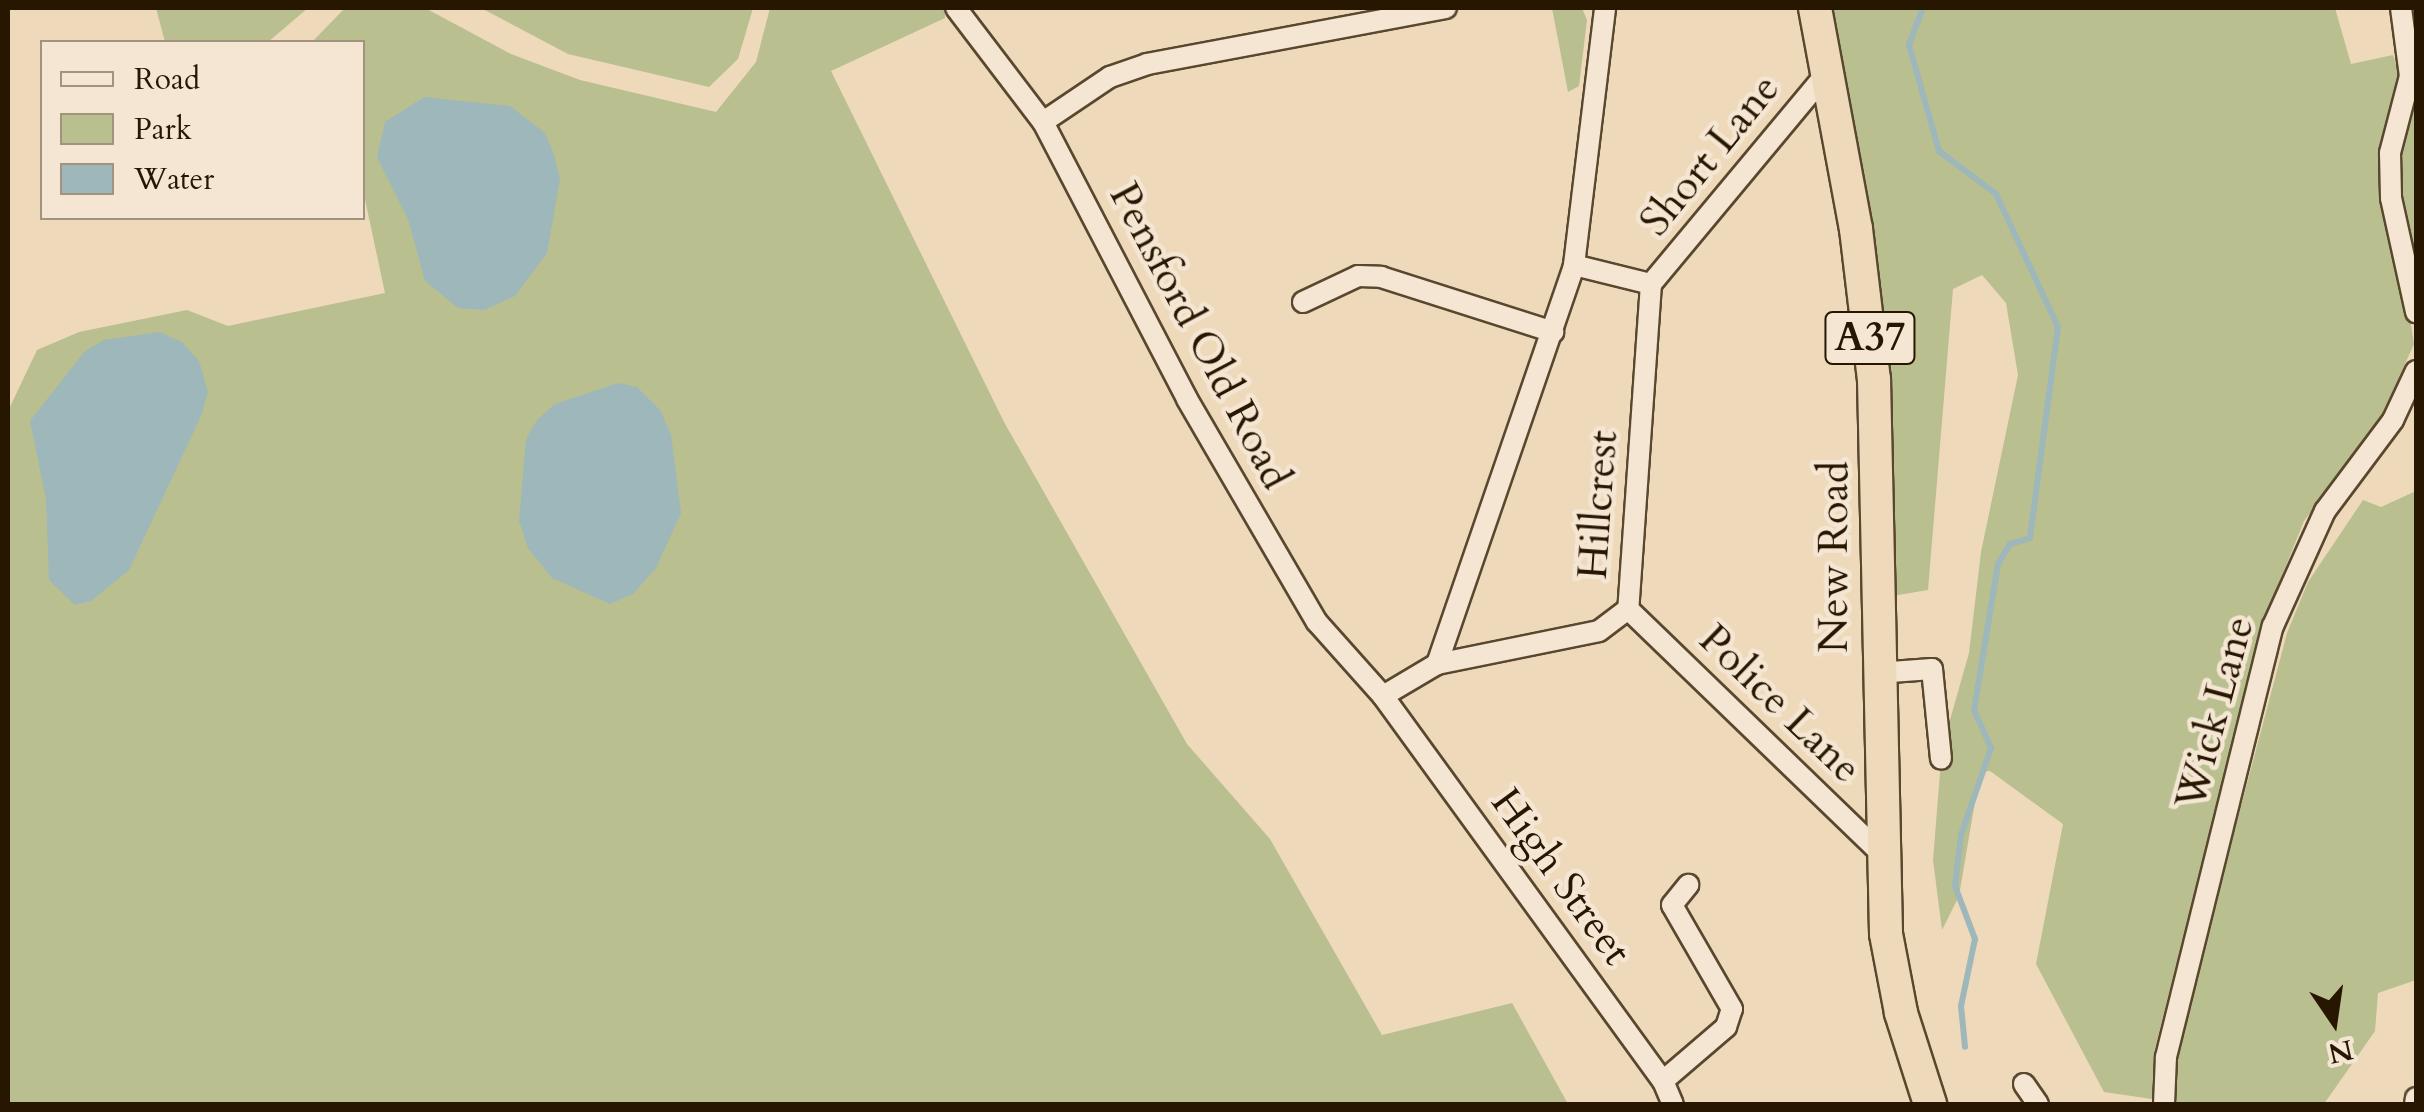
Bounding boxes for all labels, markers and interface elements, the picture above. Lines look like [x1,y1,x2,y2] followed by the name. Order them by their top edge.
[40,40,365,220] legend
[134,59,200,100] text: Road
[1630,64,1790,246] street label: Short Lane
[134,109,192,150] text: Park
[134,159,214,200] text: Water
[1098,174,1302,498] street label: Pensford Old Road
[1822,303,1918,373] road number: A37
[1568,429,1628,581] street label: Hillcrest
[1809,461,1859,653] street label: New Road
[2165,611,2265,815] street label: Wick Lane
[1688,614,1872,794] street label: Police Lane
[1480,779,1642,975] street label: High Street
[2284,972,2384,1072] north arrow
[2325,1030,2357,1072] text: N

